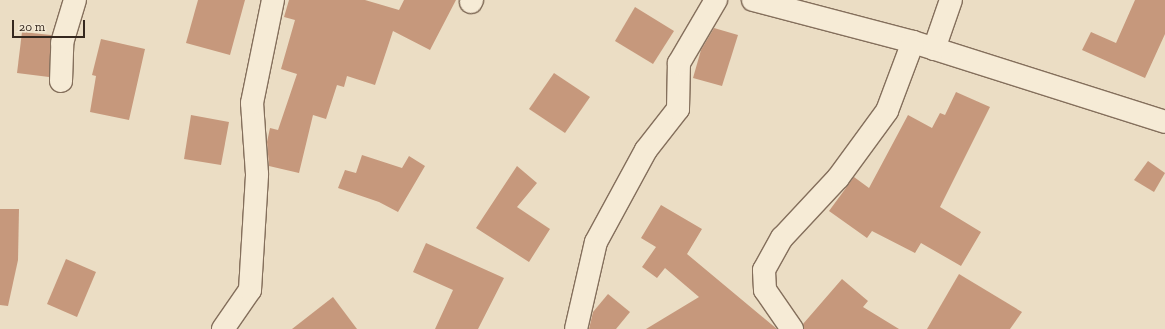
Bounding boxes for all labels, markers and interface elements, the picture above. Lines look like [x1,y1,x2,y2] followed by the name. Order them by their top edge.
[14,12,87,38] scale bar
[19,20,45,34] text: 20 m

